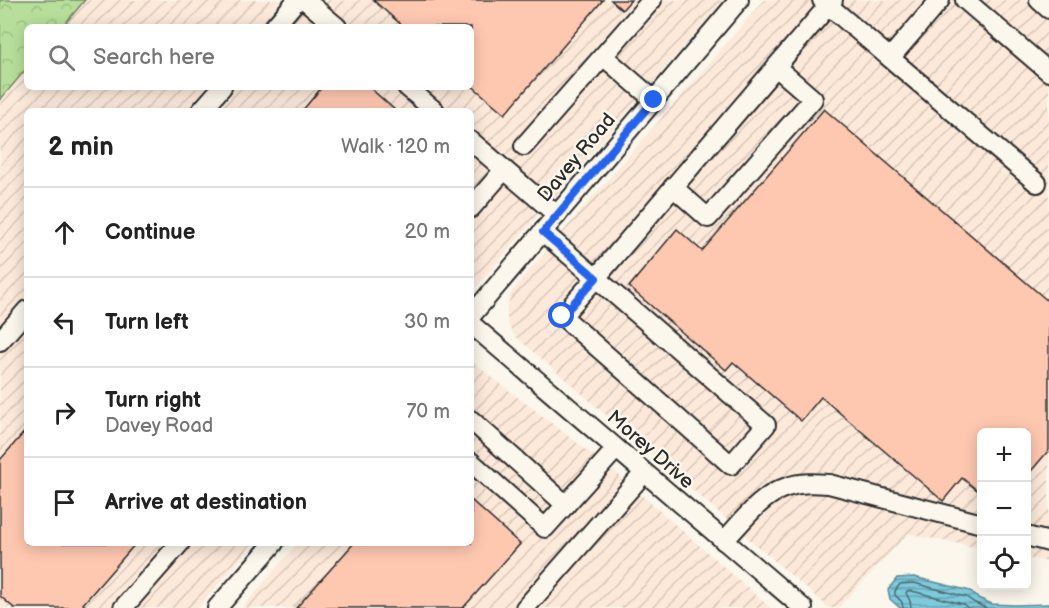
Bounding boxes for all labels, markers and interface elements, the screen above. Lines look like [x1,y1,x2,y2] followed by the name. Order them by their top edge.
[24,24,474,90] search box
[45,41,78,74] icon: search
[93,44,215,71] text: Search here
[640,86,666,112] route end
[533,108,621,207] street label: Davey Road
[48,132,114,163] text: 2 min
[341,135,450,159] text: Walk · 120 m
[48,216,81,249] icon: ahead
[105,219,195,246] text: Continue
[405,220,450,244] text: 20 m
[548,302,574,328] route start
[48,306,81,339] icon: left
[105,309,189,336] text: Turn left
[404,310,450,334] text: 30 m
[105,387,201,414] text: Turn right
[48,396,81,429] icon: right
[406,400,450,424] text: 70 m
[602,406,699,494] street label: Morey Drive
[105,414,213,438] text: Davey Road
[977,428,1031,590] map controls
[977,428,1031,482] button: +
[977,482,1031,536] button: −
[48,486,81,519] icon: arrive
[105,489,307,516] text: Arrive at destination
[977,536,1031,590] button: locate

